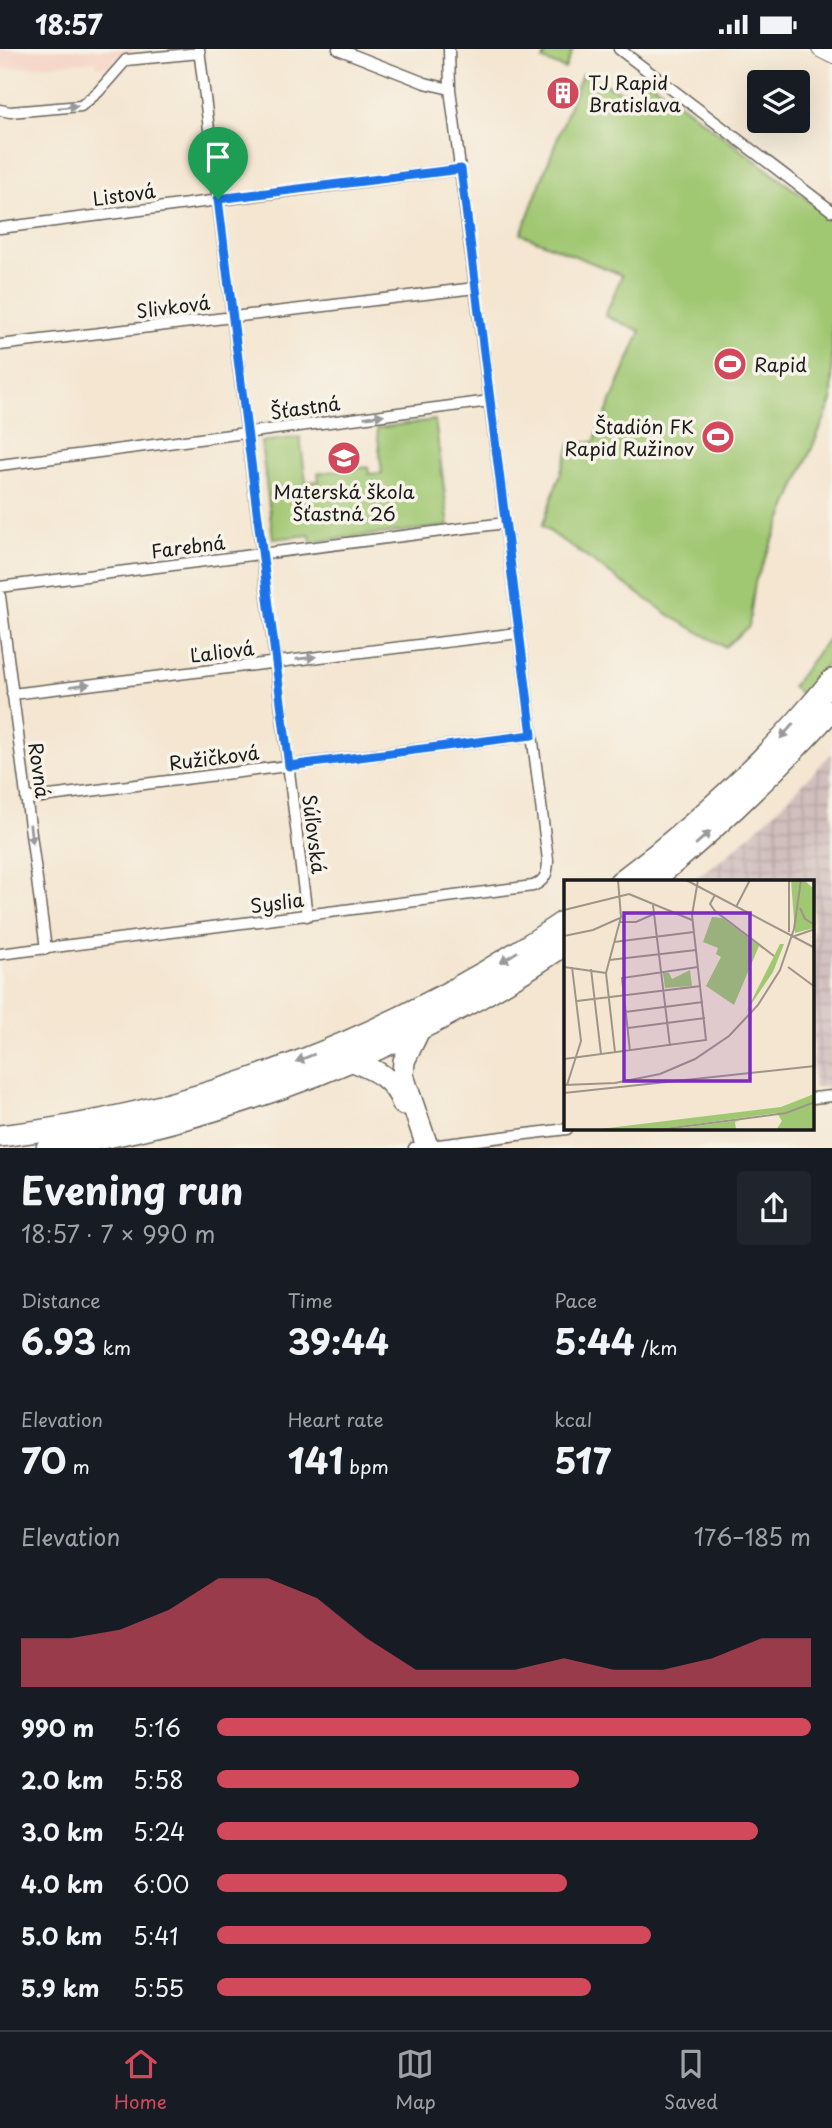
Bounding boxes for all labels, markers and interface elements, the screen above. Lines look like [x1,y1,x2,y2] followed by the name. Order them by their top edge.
[35,5,103,44] text: 18:57
[588,68,681,118] place label: TJ Rapid Bratislava
[747,70,810,133] map controls
[747,70,810,133] button: layers
[544,74,582,112] building icon: TJ Rapid Bratislava
[57,102,79,113] one-way arrow
[188,127,248,199] pin
[199,138,237,176] icon: arrive
[91,176,158,212] street label: Listová
[135,288,212,324] street label: Slivková
[711,345,749,383] sports icon: Rapid
[754,350,807,378] place label: Rapid
[268,388,342,426] street label: Šťastná
[363,411,385,422] one-way arrow
[564,412,694,462] place label: Štadión FK Rapid Ružinov
[699,418,737,456] sports icon: Štadión FK Rapid Ružinov
[325,439,363,477] school or university icon: Materská škola Šťastná 26
[273,477,415,527] place label: Materská škola Šťastná 26
[149,528,227,564] street label: Farebná
[188,633,256,669] street label: Ľaliová
[295,653,317,664] one-way arrow
[69,680,91,691] one-way arrow
[779,722,795,740] one-way arrow
[167,738,261,776] street label: Ružičková
[22,740,58,800] street label: Rovná
[296,793,334,875] street label: Súľovská
[25,823,36,845] one-way arrow
[695,831,712,847] one-way arrow
[564,880,814,1131] inset map
[249,885,306,919] street label: Syslia
[499,951,518,964] one-way arrow
[294,1053,315,1064] one-way arrow
[21,1161,243,1218] text: Evening run
[737,1171,811,1245] button: share
[21,1216,215,1251] text: 18:57 · 7 × 990 m
[21,1286,101,1314] text: Distance
[288,1286,333,1314] text: Time
[554,1286,597,1314] text: Pace
[21,1314,96,1367] text: 6.93
[288,1314,389,1367] text: 39:44
[554,1314,635,1367] text: 5:44
[96,1333,131,1361] text: km
[635,1333,677,1361] text: /km
[21,1405,103,1433] text: Elevation
[288,1405,384,1433] text: Heart rate
[554,1405,592,1433] text: kcal
[21,1433,66,1486] text: 70
[288,1433,343,1486] text: 141
[554,1433,611,1486] text: 517
[66,1452,90,1480] text: m
[343,1452,389,1480] text: bpm
[21,1519,120,1554] text: Elevation
[694,1519,811,1554] text: 176–185 m
[21,1710,94,1745] text: 990 m
[133,1710,181,1745] text: 5:16
[21,1762,103,1797] text: 2.0 km
[133,1762,184,1797] text: 5:58
[21,1814,103,1849] text: 3.0 km
[133,1814,185,1849] text: 5:24
[21,1866,104,1901] text: 4.0 km
[133,1866,189,1901] text: 6:00
[21,1918,102,1953] text: 5.0 km
[133,1918,179,1953] text: 5:41
[21,1970,99,2005] text: 5.9 km
[133,1970,184,2005] text: 5:55
[114,2045,167,2115] tab: Home
[395,2045,436,2115] tab: Map
[664,2045,718,2115] tab: Saved

